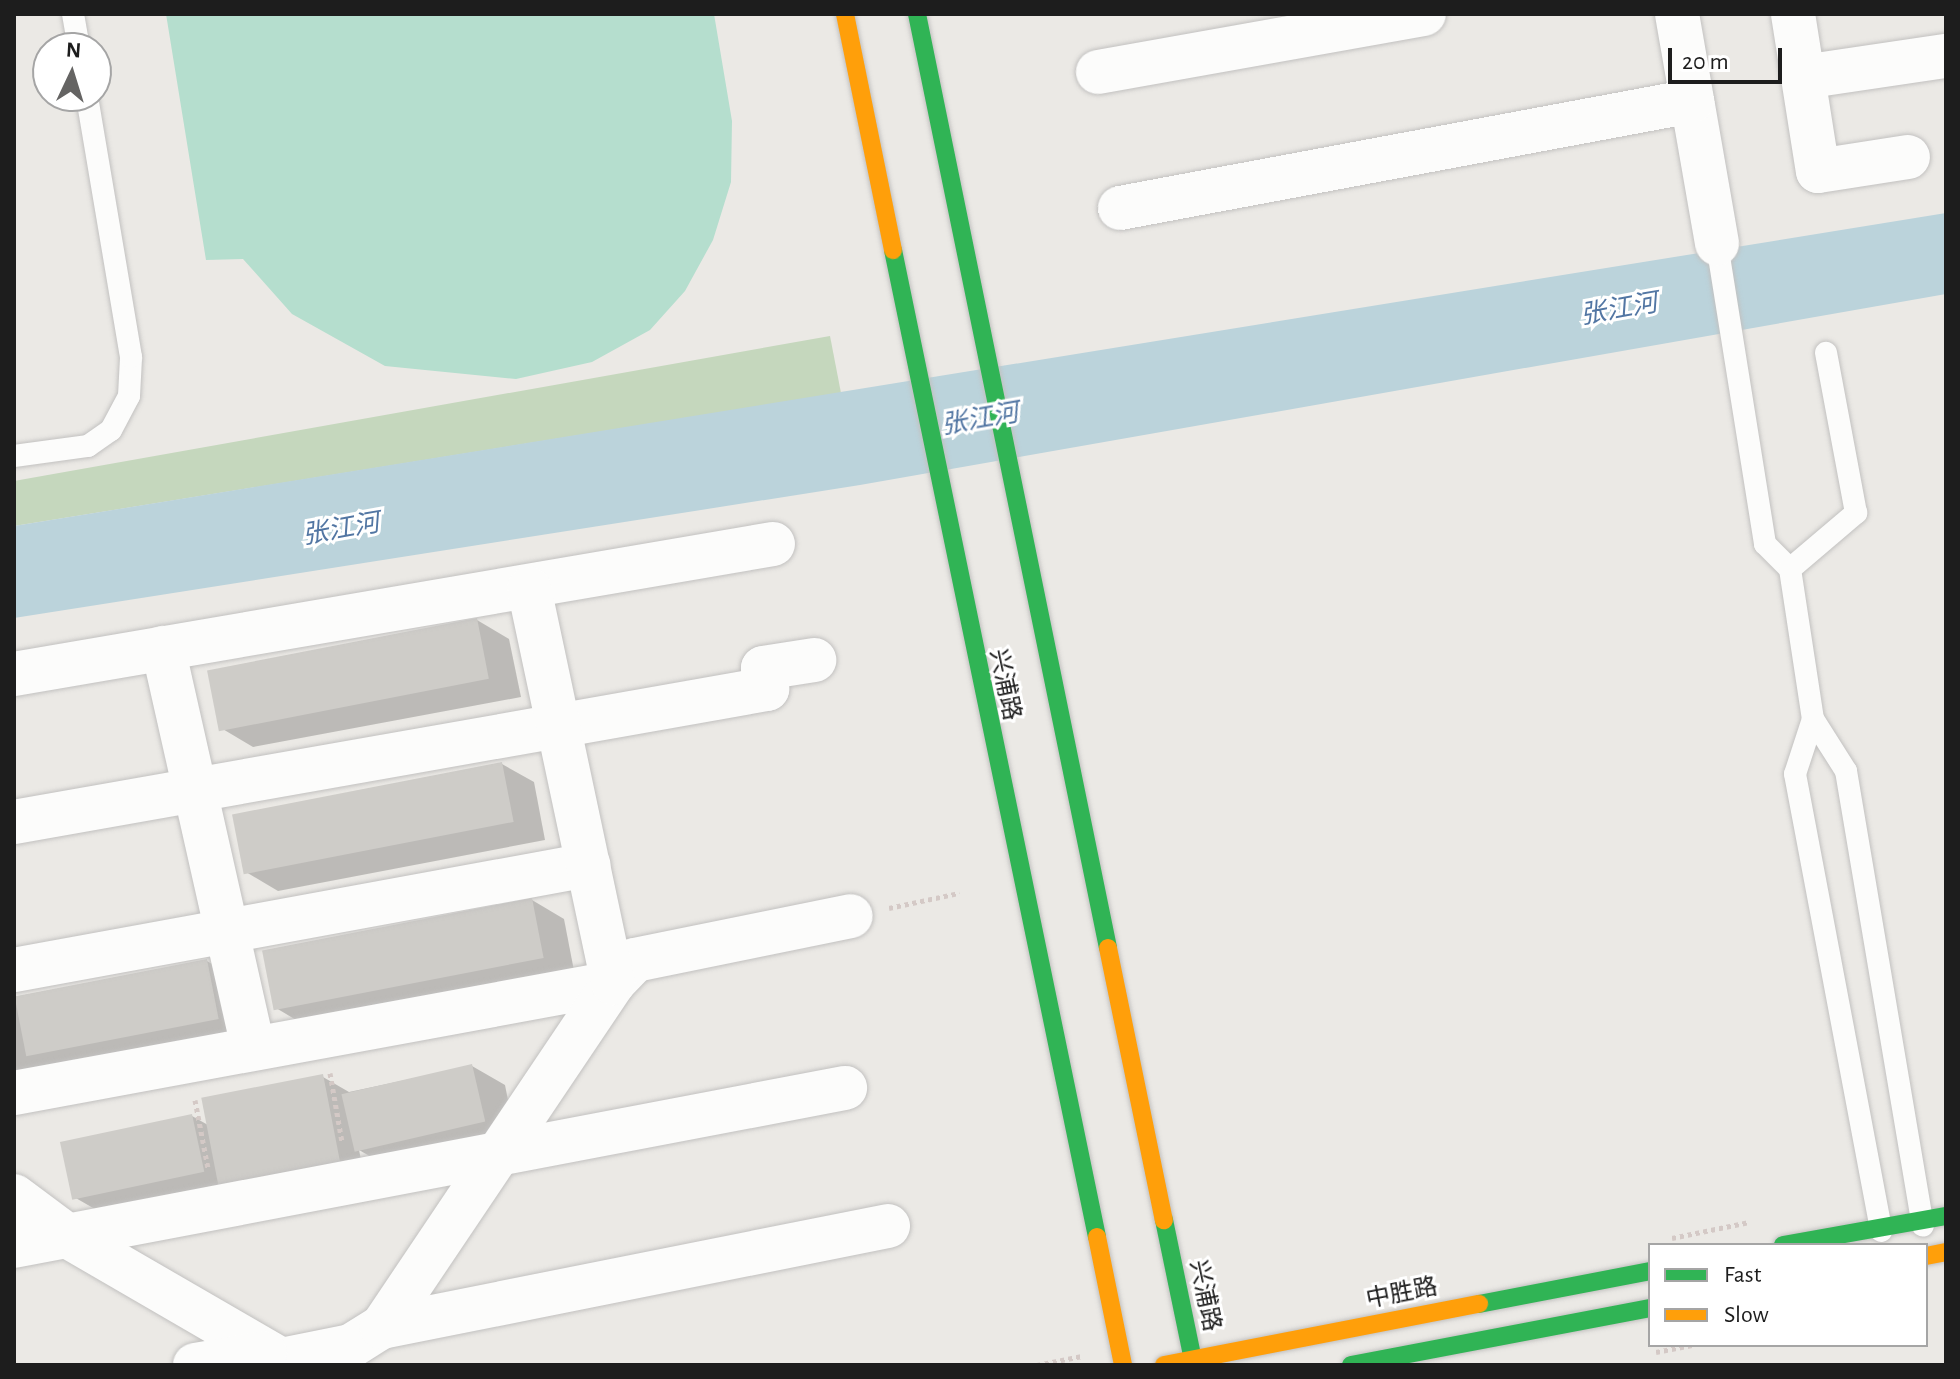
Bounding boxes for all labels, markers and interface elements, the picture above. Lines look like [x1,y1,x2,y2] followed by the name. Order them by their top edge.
[32,32,112,112] north arrow
[1672,32,1786,82] scale bar
[65,39,82,62] text: N
[1682,50,1729,74] text: 20 m
[1578,288,1660,332] water label: 张江河
[939,398,1021,442] water label: 张江河
[300,508,382,552] water label: 张江河
[982,647,1026,723] street label: 兴浦路
[1648,1243,1928,1347] legend
[1182,1258,1226,1334] street label: 兴浦路
[1724,1263,1761,1287] text: Fast
[1364,1273,1440,1315] street label: 中胜路
[1724,1303,1769,1327] text: Slow

